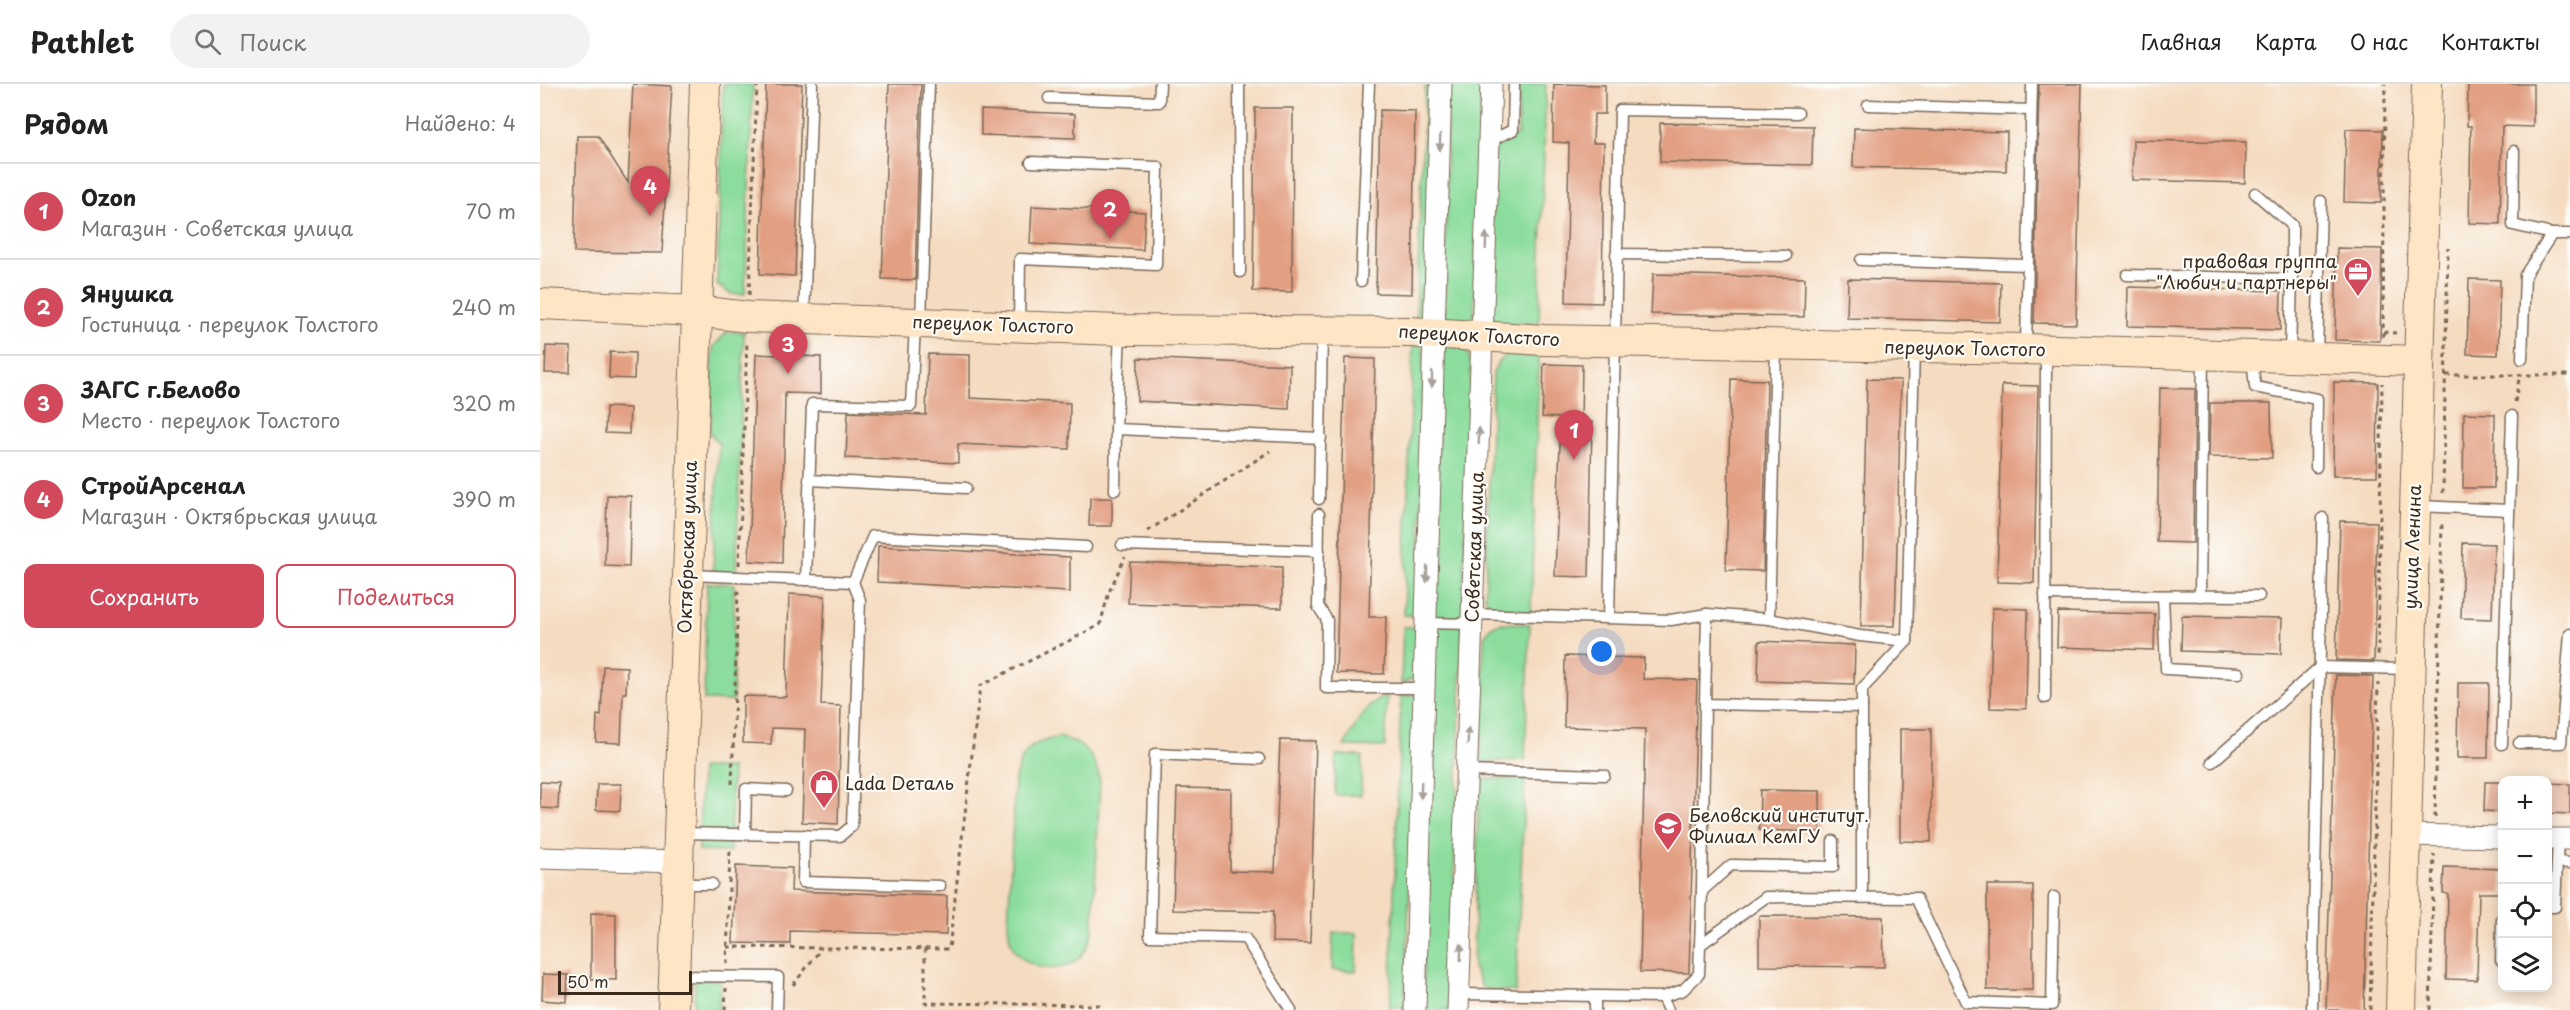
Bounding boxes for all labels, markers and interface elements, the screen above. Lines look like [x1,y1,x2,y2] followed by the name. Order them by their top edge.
[170,14,590,68] search box
[30,20,134,63] text: Pathlet
[191,25,224,58] icon: search
[239,25,306,58] text: Поиск
[2141,25,2222,57] text: Главная
[2255,25,2317,57] text: Карта
[2350,25,2408,57] text: О нас
[2441,25,2540,57] text: Контакты
[24,104,109,143] text: Рядом
[405,108,516,138] text: Найдено: 4
[1435,133,1444,152] one-way arrow
[630,166,670,216] pin: 4
[81,180,136,213] text: Ozon
[1090,190,1130,239] pin: 2
[39,196,48,226] text: 1
[466,196,516,226] text: 70 m
[81,213,353,243] text: Магазин · Советская улица
[1481,232,1491,251] one-way arrow
[2156,247,2338,295] place label: правовая группа "Любич и партнеры"
[2342,256,2374,298] office icon: правовая группа "Любич и партнеры"
[81,276,174,309] text: Янушка
[36,292,51,322] text: 2
[451,292,516,322] text: 240 m
[912,307,1074,340] street label: переулок Толстого
[81,309,379,339] text: Гостиница · переулок Толстого
[1398,317,1561,352] street label: переулок Толстого
[768,324,808,374] pin: 3
[1884,333,2046,362] street label: переулок Толстого
[1427,370,1436,389] one-way arrow
[81,372,240,405] text: ЗАГС г.Белово
[37,388,50,418] text: 3
[452,388,516,418] text: 320 m
[81,405,340,435] text: Место · переулок Толстого
[1554,410,1594,460] pin: 1
[1474,426,1483,445] one-way arrow
[670,459,703,634] street label: Октябрьская улица
[81,468,246,501] text: СтройАрсенал
[1457,470,1490,623] street label: Советская улица
[2396,483,2427,610] street label: улица Ленина
[37,484,50,514] text: 4
[452,484,516,514] text: 390 m
[81,501,377,531] text: Магазин · Октябрьская улица
[24,564,264,628] button: Сохранить
[276,564,516,628] button: Поделиться
[1422,565,1431,584] one-way arrow
[1587,637,1616,666] your location
[1464,726,1473,745] one-way arrow
[808,768,840,810] shop icon: Lada Dеталь
[845,769,954,796] place label: Lada Dеталь
[2498,776,2552,992] map controls
[2498,776,2552,830] button: +
[1416,781,1426,800] one-way arrow
[1689,801,1869,849] place label: Беловский институт. Филиал КемГУ
[1652,810,1684,852] school or university icon: Беловский институт. Филиал КемГУ
[2498,830,2552,884] button: −
[2498,884,2552,938] button: locate
[2498,938,2552,992] button: layers
[1456,942,1465,961] one-way arrow
[558,968,692,996] scale bar
[567,969,608,993] text: 50 m

